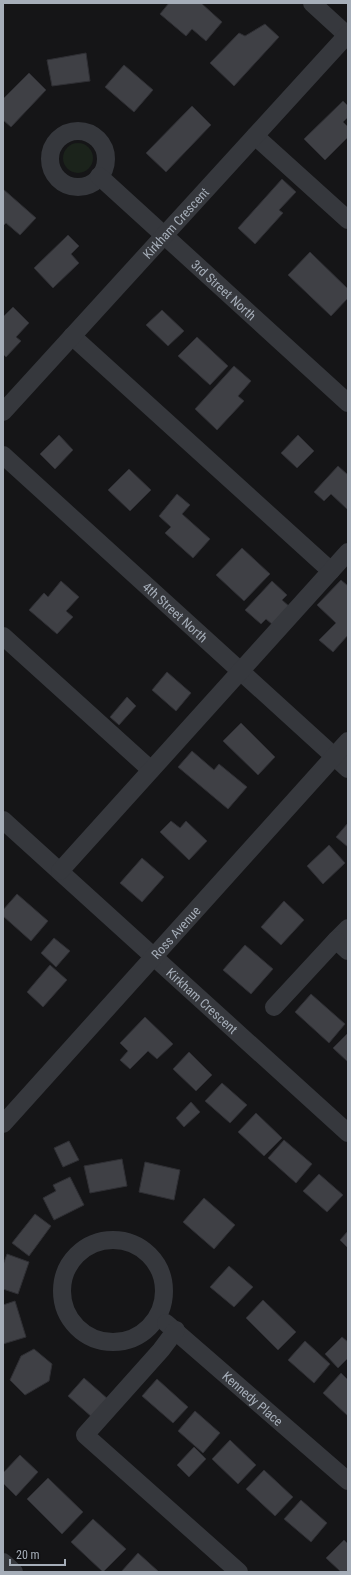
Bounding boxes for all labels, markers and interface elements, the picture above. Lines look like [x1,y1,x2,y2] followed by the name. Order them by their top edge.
[140,185,212,262] street label: Kirkham Crescent
[188,257,259,323] street label: 3rd Street North
[140,579,210,645] street label: 4th Street North
[148,903,204,962] street label: Ross Avenue
[163,965,241,1037] street label: Kirkham Crescent
[219,1368,286,1429] street label: Kennedy Place
[10,1541,65,1567] scale bar
[16,1548,40,1562] text: 20 m

